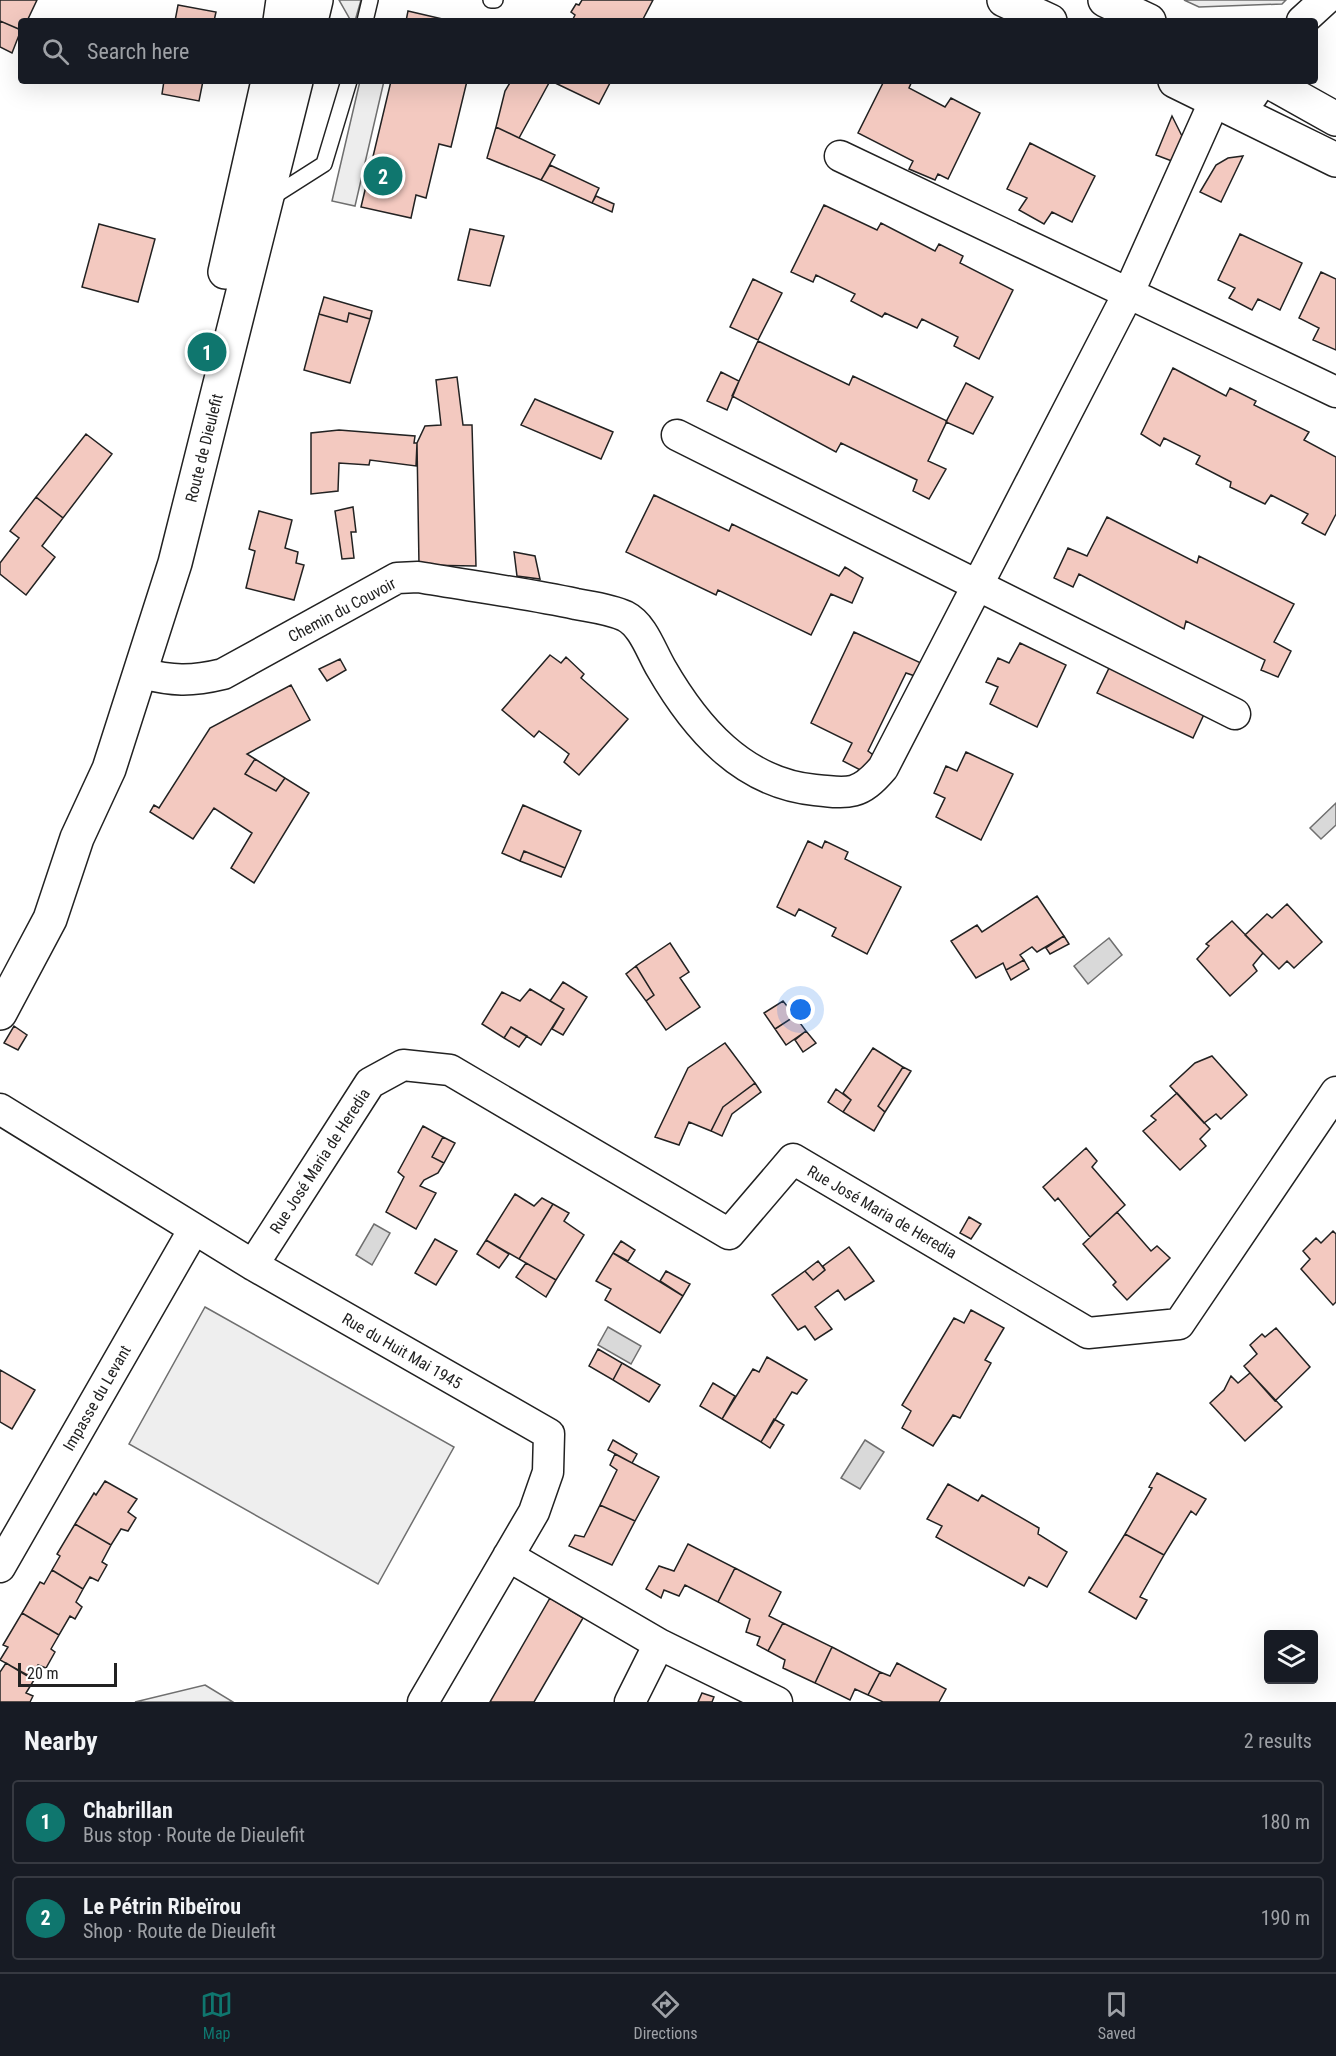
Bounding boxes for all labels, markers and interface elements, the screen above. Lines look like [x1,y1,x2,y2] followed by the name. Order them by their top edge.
[18,18,1318,84] search box
[39,35,72,68] icon: search
[87,39,189,64] text: Search here
[364,154,403,198] pin: 2
[188,330,226,374] pin: 1
[181,392,227,504] street label: Route de Dieulefit
[285,574,399,646] street label: Chemin du Couvoir
[786,995,815,1024] your location
[266,1085,374,1237] street label: Rue José Maria de Heredia
[804,1161,960,1263] street label: Rue José Maria de Heredia
[339,1309,465,1393] street label: Rue du Huit Mai 1945
[59,1342,135,1454] street label: Impasse du Levant
[1264,1630,1318,1684] map controls
[1264,1630,1318,1684] button: layers
[18,1660,117,1688] scale bar
[27,1664,59,1683] text: 20 m
[24,1726,98,1756] text: Nearby
[1244,1729,1312,1753] text: 2 results
[83,1798,173,1823] text: Chabrillan
[40,1810,51,1834] text: 1
[1261,1810,1310,1834] text: 180 m
[83,1823,305,1847] text: Bus stop · Route de Dieulefit
[83,1894,241,1919] text: Le Pétrin Ribeïrou
[40,1906,51,1930] text: 2
[1261,1906,1310,1930] text: 190 m
[83,1919,276,1943] text: Shop · Route de Dieulefit
[200,1988,233,2043] tab: Map
[634,1988,697,2043] tab: Directions
[1098,1988,1136,2043] tab: Saved

